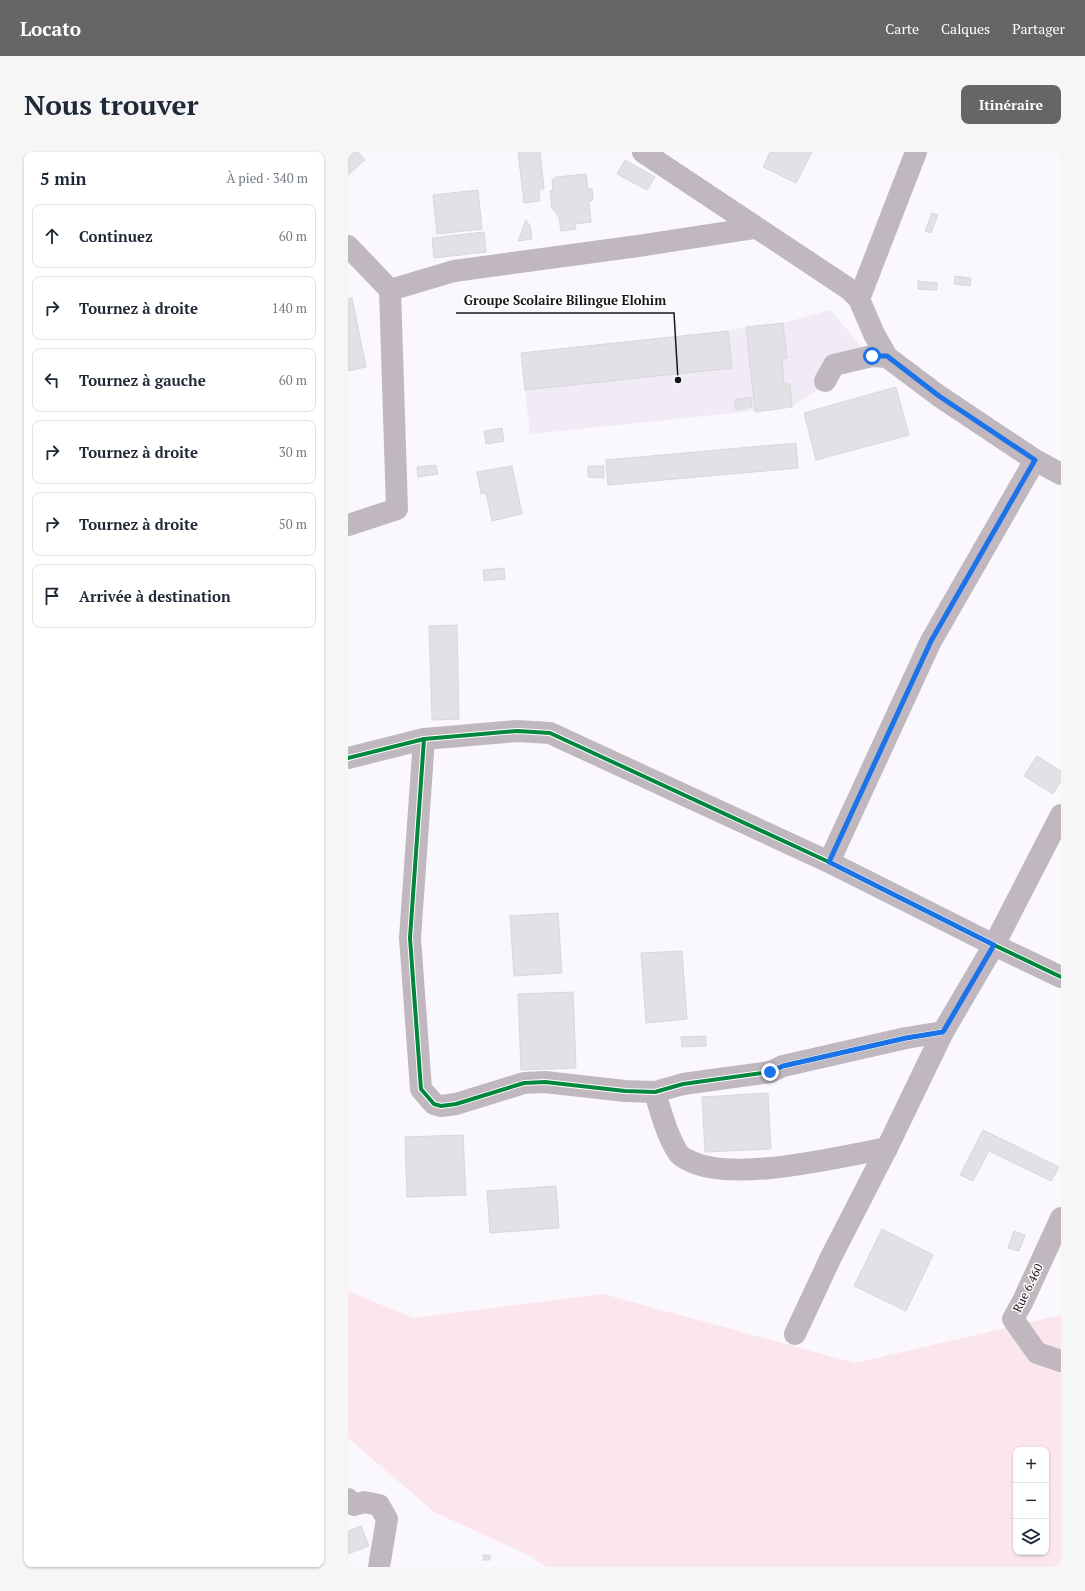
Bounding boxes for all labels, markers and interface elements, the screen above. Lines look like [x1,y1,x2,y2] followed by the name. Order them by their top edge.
[20,16,81,41] text: Locato
[885,19,919,38] text: Carte
[941,19,990,38] text: Calques
[1012,19,1065,38] text: Partager
[961,85,1061,124] button: Itinéraire
[24,86,199,123] text: Nous trouver
[40,167,87,190] text: 5 min
[227,169,308,187] text: À pied · 340 m
[41,225,63,247] icon: ahead
[79,226,153,246] text: Continuez
[279,227,307,245] text: 60 m
[456,288,674,313] callout: Groupe Scolaire Bilingue Elohim
[464,291,666,309] text: Groupe Scolaire Bilingue Elohim
[41,297,63,319] icon: right
[79,298,198,318] text: Tournez à droite
[272,299,307,317] text: 140 m
[863,347,881,365] route start
[41,369,63,391] icon: left
[79,370,206,390] text: Tournez à gauche
[279,371,307,389] text: 60 m
[41,441,63,463] icon: right
[79,442,198,462] text: Tournez à droite
[279,443,307,461] text: 30 m
[41,513,63,535] icon: right
[79,514,198,534] text: Tournez à droite
[279,515,307,533] text: 50 m
[41,585,63,607] icon: arrive
[79,586,231,606] text: Arrivée à destination
[761,1063,779,1081] route end
[1009,1261,1046,1315] street label: Rue 6.460
[1013,1447,1049,1555] map controls
[1013,1447,1049,1483] button: +
[1013,1483,1049,1519] button: −
[1013,1519,1049,1555] button: layers

